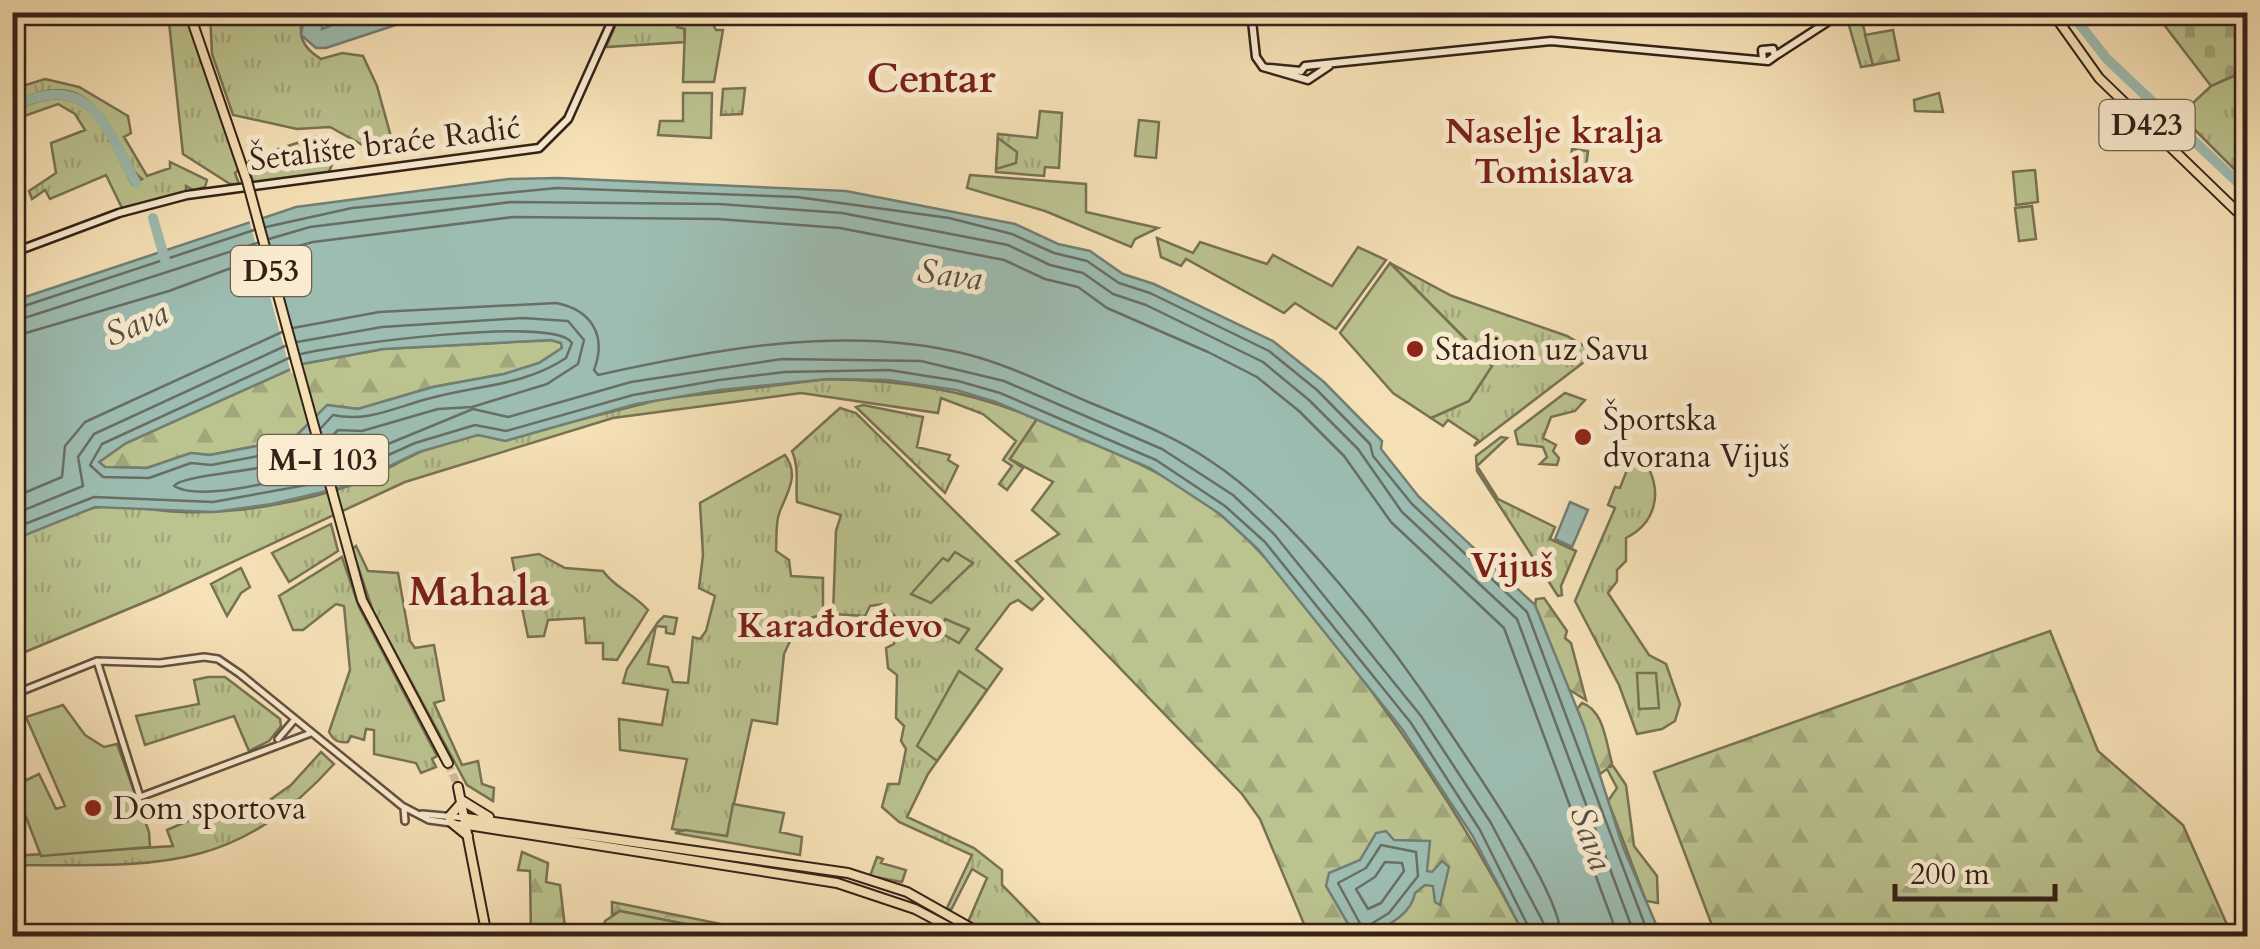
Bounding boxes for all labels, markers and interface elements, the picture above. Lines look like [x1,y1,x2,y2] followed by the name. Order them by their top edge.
[866,50,996,107] district label: Centar
[2100,100,2194,150] road number: D423
[247,106,523,182] street label: Šetalište braće Radić
[1445,108,1663,196] district label: Naselje kralja Tomislava
[231,246,311,296] road number: D53
[915,247,985,303] water label: Sava
[97,289,176,359] water label: Sava
[1435,328,1649,372] place label: Stadion uz Savu
[1404,338,1426,360] marker: Stadion uz Savu
[1603,398,1789,479] place label: Športska dvorana Vijuš
[1572,426,1594,448] marker: Športska dvorana Vijuš
[258,435,388,485] road number: M-I 103
[1471,542,1553,590] district label: Vijuš
[408,563,550,620] district label: Mahala
[737,602,943,650] district label: Karađorđevo
[113,787,306,831] place label: Dom sportova
[82,797,104,819] marker: Dom sportova
[1557,800,1625,877] water label: Sava
[1895,839,2055,901] scale bar
[1910,854,1990,895] text: 200 m

